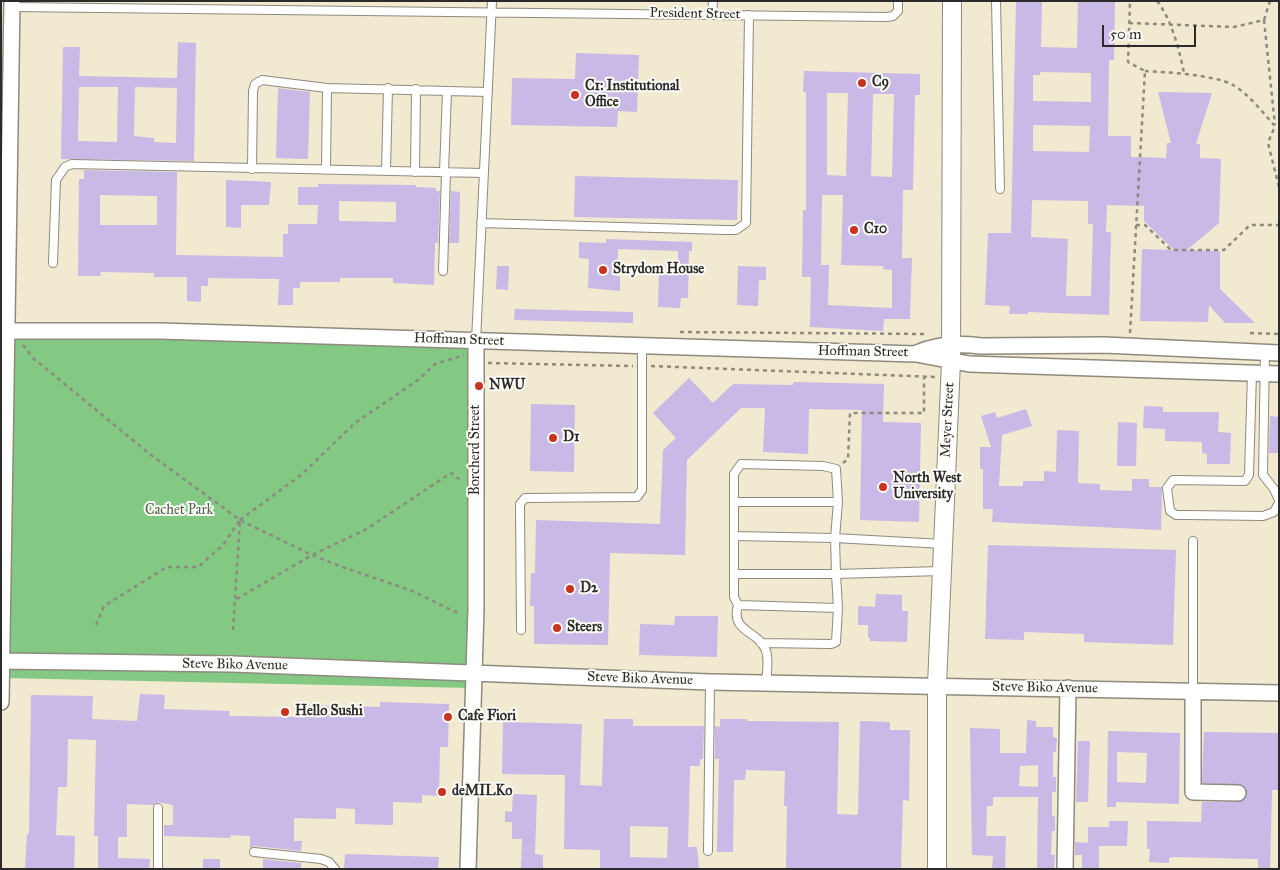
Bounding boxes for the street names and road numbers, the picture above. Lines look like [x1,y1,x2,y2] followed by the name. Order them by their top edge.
[649,5,741,23] street label: President Street
[413,330,505,350] street label: Hoffman Street
[818,343,908,361] street label: Hoffman Street
[938,382,958,458] street label: Meyer Street
[468,404,484,496] street label: Borcherd Street
[182,656,288,674] street label: Steve Biko Avenue
[587,669,693,689] street label: Steve Biko Avenue
[992,679,1098,697] street label: Steve Biko Avenue

